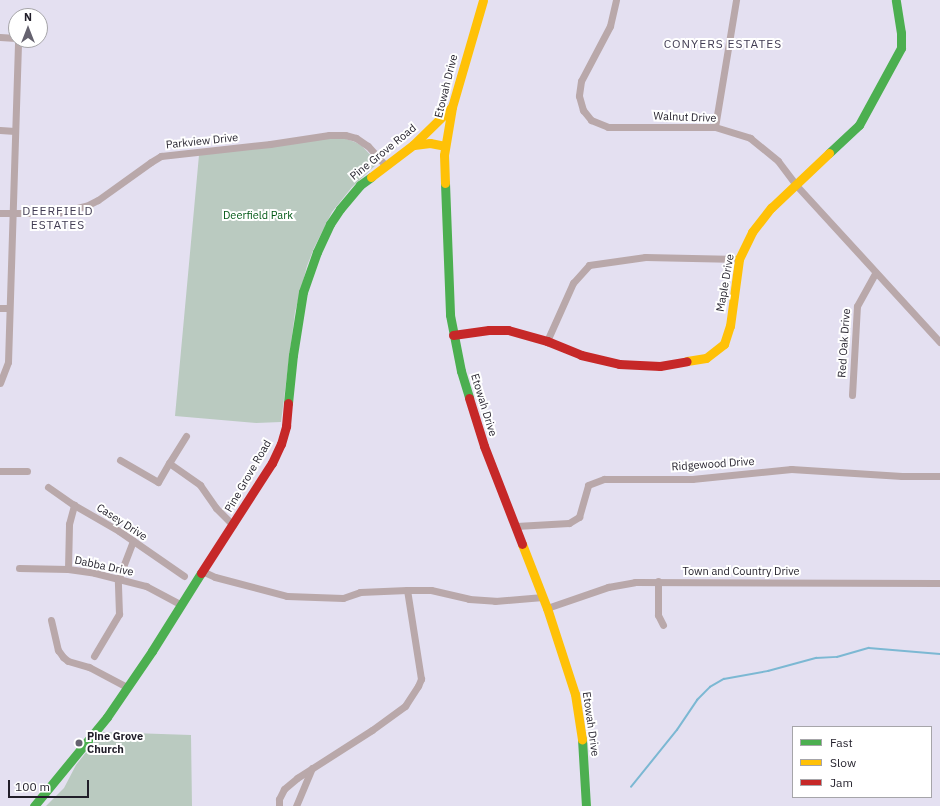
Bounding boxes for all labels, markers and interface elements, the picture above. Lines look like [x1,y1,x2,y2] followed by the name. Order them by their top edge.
[8,8,48,48] north arrow
[24,10,32,24] text: N
[664,37,782,51] district label: CONYERS ESTATES
[432,53,460,119] street label: Etowah Drive
[653,109,717,125] street label: Walnut Drive
[347,121,419,183] street label: Pine Grove Road
[165,131,239,151] street label: Parkview Drive
[22,204,94,232] district label: DEERFIELD ESTATES
[223,208,293,222] park label: Deerfield Park
[713,253,737,313] street label: Maple Drive
[835,308,853,378] street label: Red Oak Drive
[468,372,500,438] street label: Etowah Drive
[222,438,274,514] street label: Pine Grove Road
[671,455,755,473] street label: Ridgewood Drive
[94,501,150,543] street label: Casey Drive
[73,553,135,579] street label: Dabba Drive
[682,564,800,578] street label: Town and Country Drive
[580,691,602,757] street label: Etowah Drive
[792,726,932,798] legend
[87,730,143,756] place label: Pine Grove Church
[830,735,853,750] text: Fast
[74,738,84,748] marker: Pine Grove Church
[830,755,856,770] text: Slow
[10,772,91,798] scale bar
[830,775,853,790] text: Jam
[15,779,50,794] text: 100 m

